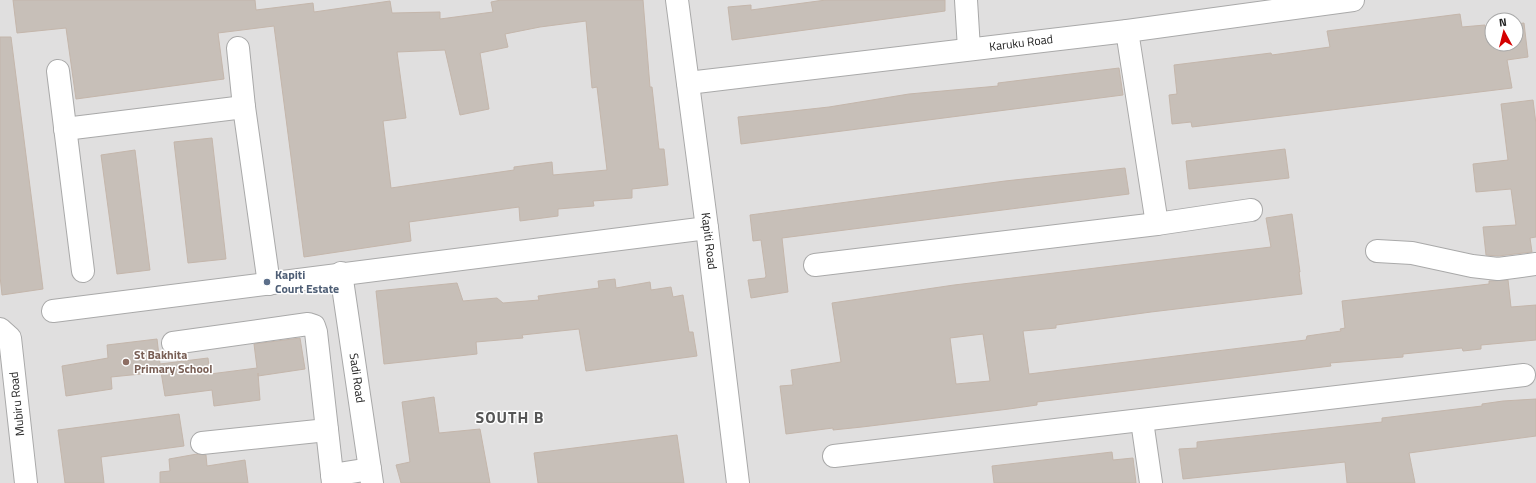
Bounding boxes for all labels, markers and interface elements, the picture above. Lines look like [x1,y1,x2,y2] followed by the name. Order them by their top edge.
[1484,12,1524,52] north arrow
[1498,14,1508,30] text: N
[988,29,1054,56] street label: Karuku Road
[697,211,722,271] street label: Kapiti Road
[275,265,339,298] place label: Kapiti Court Estate
[262,277,272,287] marker: Kapiti Court Estate
[134,345,212,378] place label: St Bakhita Primary School
[345,352,370,404] street label: Sadi Road
[121,357,131,367] marker: St Bakhita Primary School
[4,371,29,437] street label: Mubiru Road
[475,405,545,429] district label: SOUTH B

